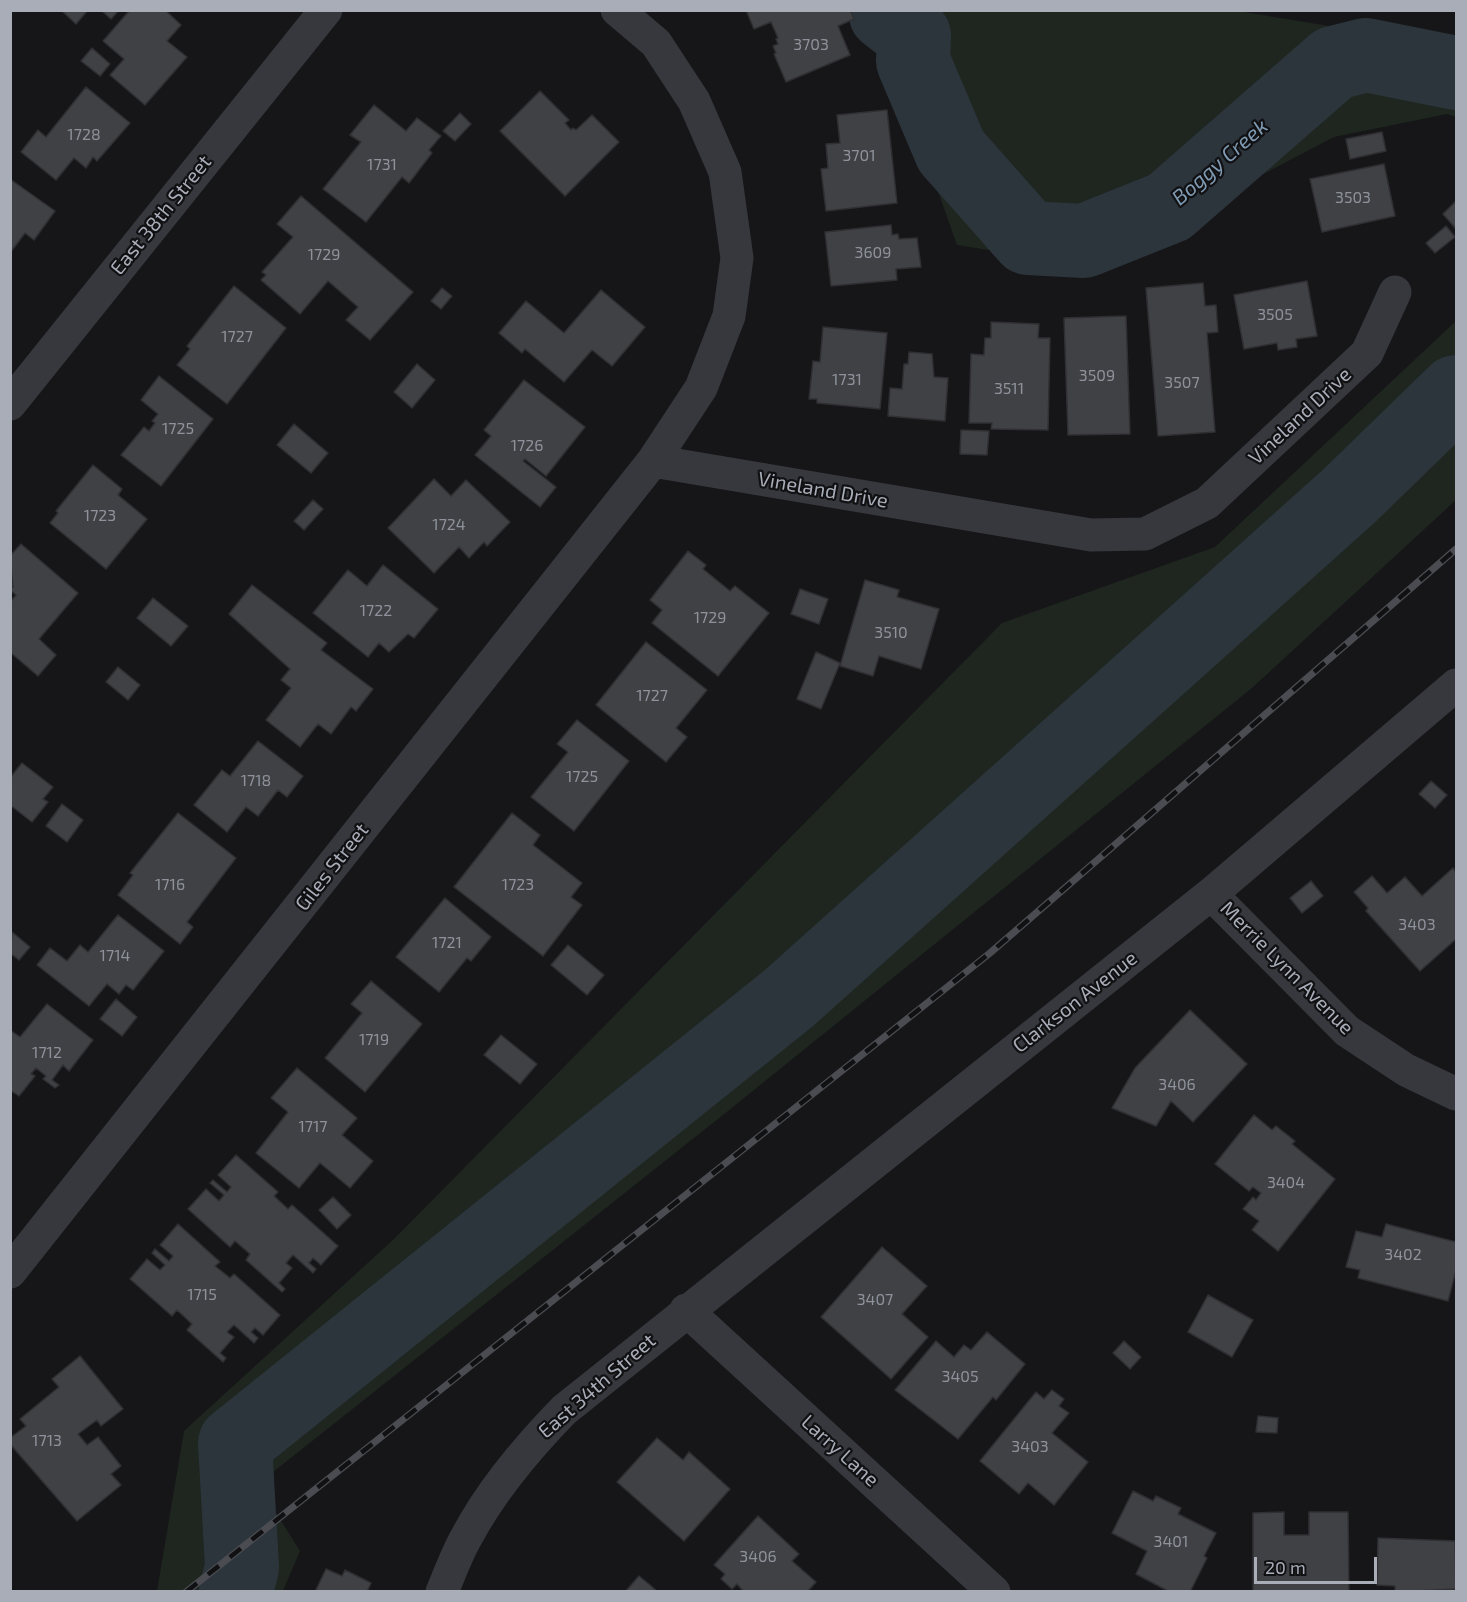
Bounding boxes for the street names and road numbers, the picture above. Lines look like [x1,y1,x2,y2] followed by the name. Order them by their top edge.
[105,150,217,280] street label: East 38th Street
[1244,362,1356,470] street label: Vineland Drive
[756,467,890,513] street label: Vineland Drive
[290,818,374,916] street label: Giles Street
[1215,896,1359,1040] street label: Merrie Lynn Avenue
[1008,946,1142,1058] street label: Clarkson Avenue
[534,1329,660,1443] street label: East 34th Street
[796,1410,884,1492] street label: Larry Lane

